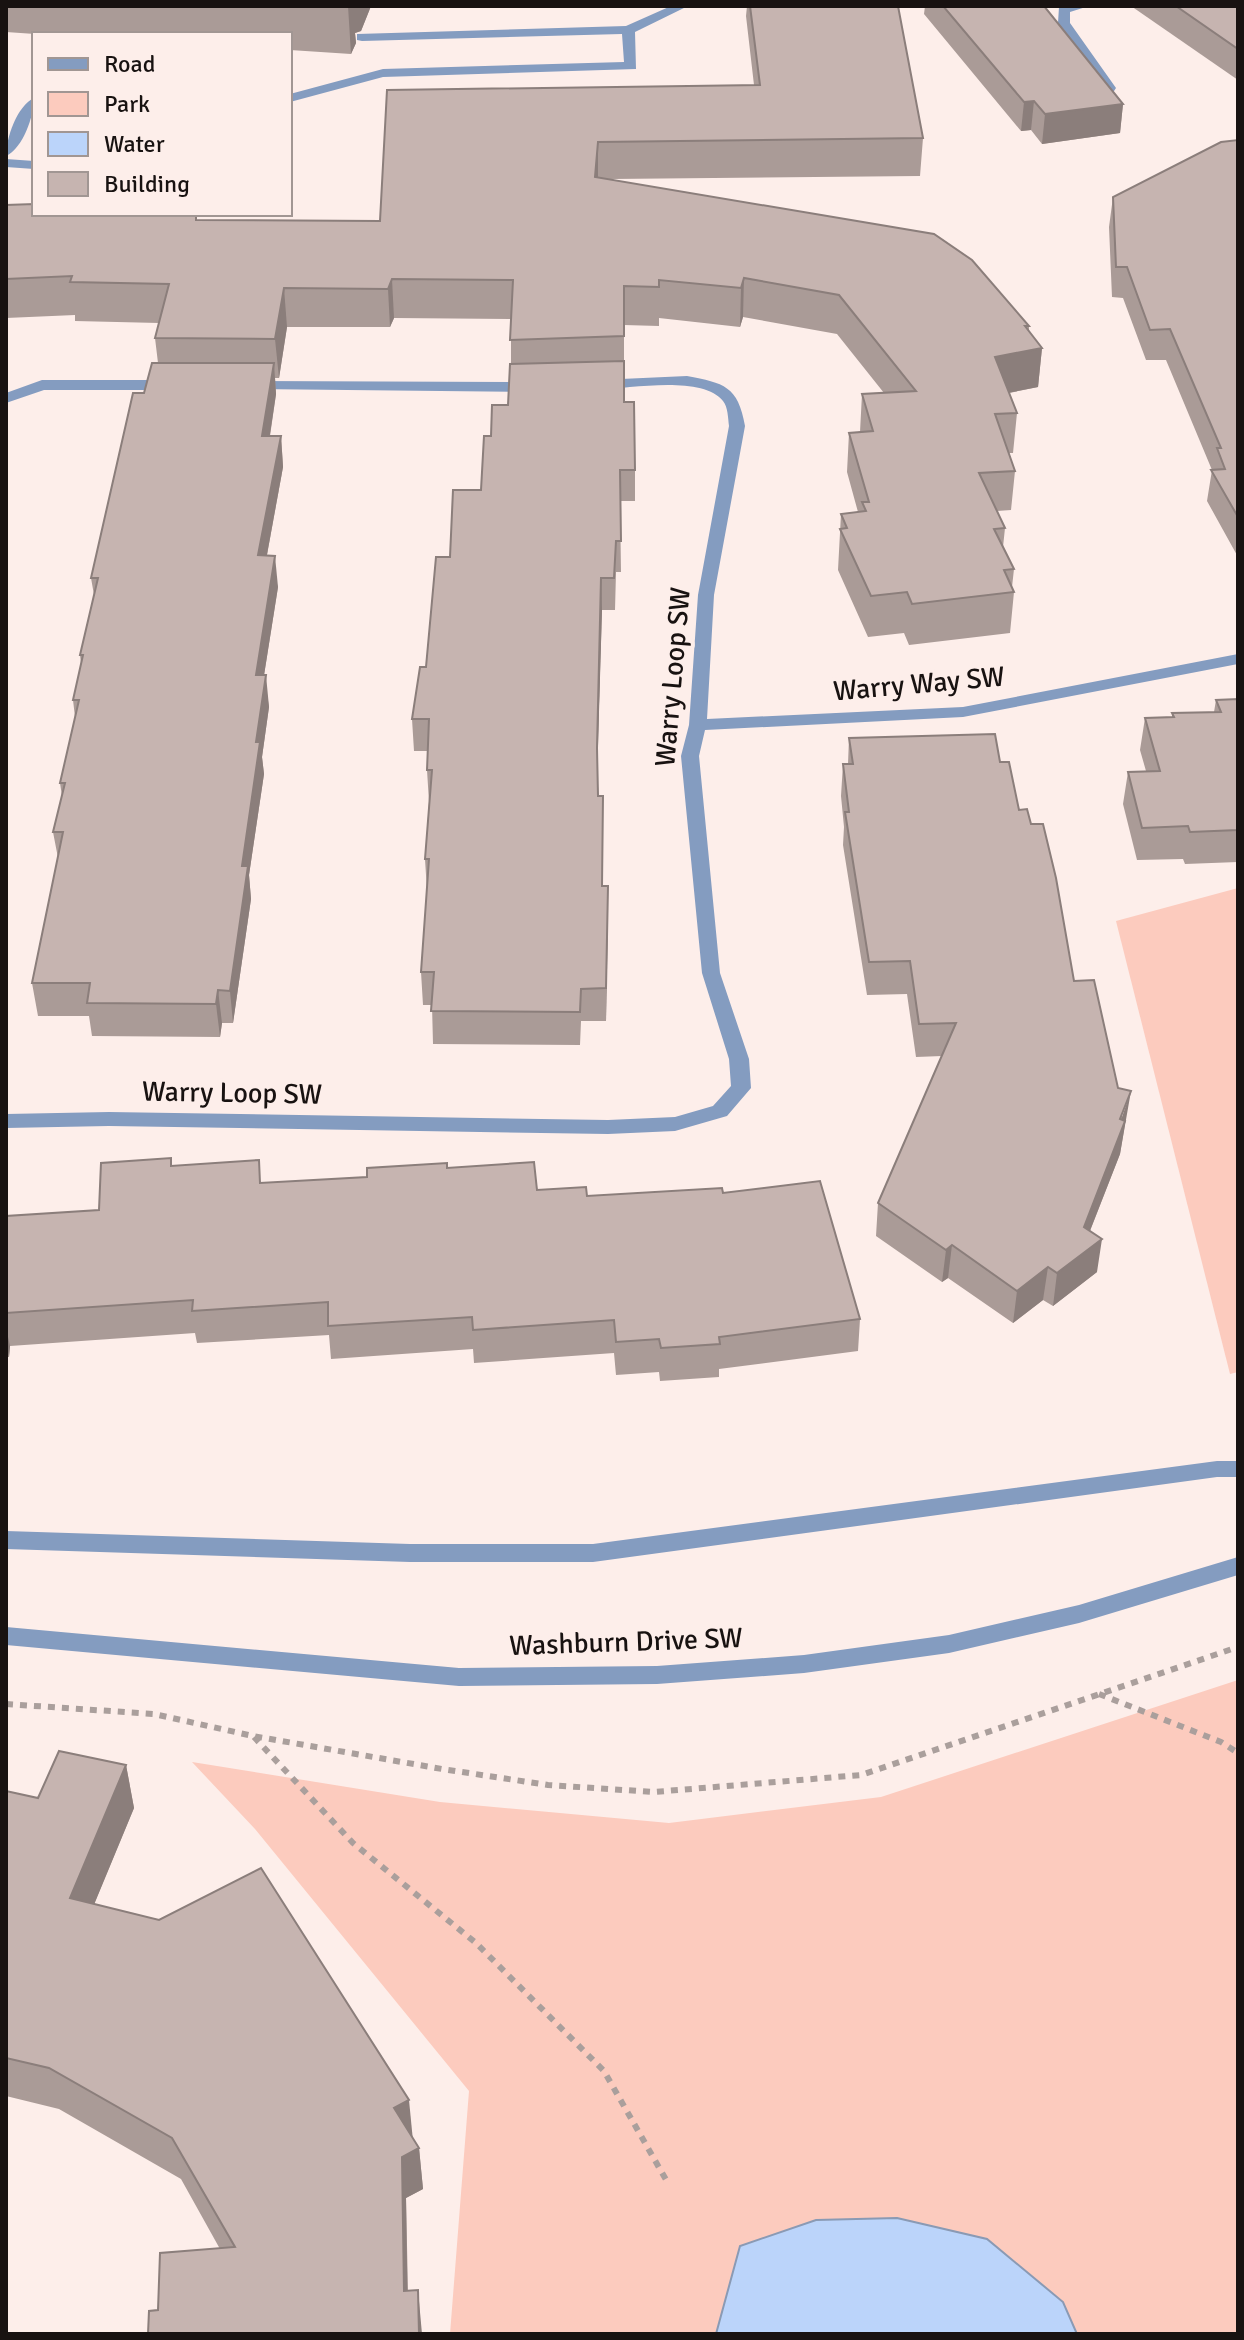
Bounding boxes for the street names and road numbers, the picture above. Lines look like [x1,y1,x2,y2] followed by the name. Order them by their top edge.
[648,586,698,768] street label: Warry Loop SW
[832,660,1006,708] street label: Warry Way SW
[142,1074,323,1112] street label: Warry Loop SW
[509,1621,744,1663] street label: Washburn Drive SW

